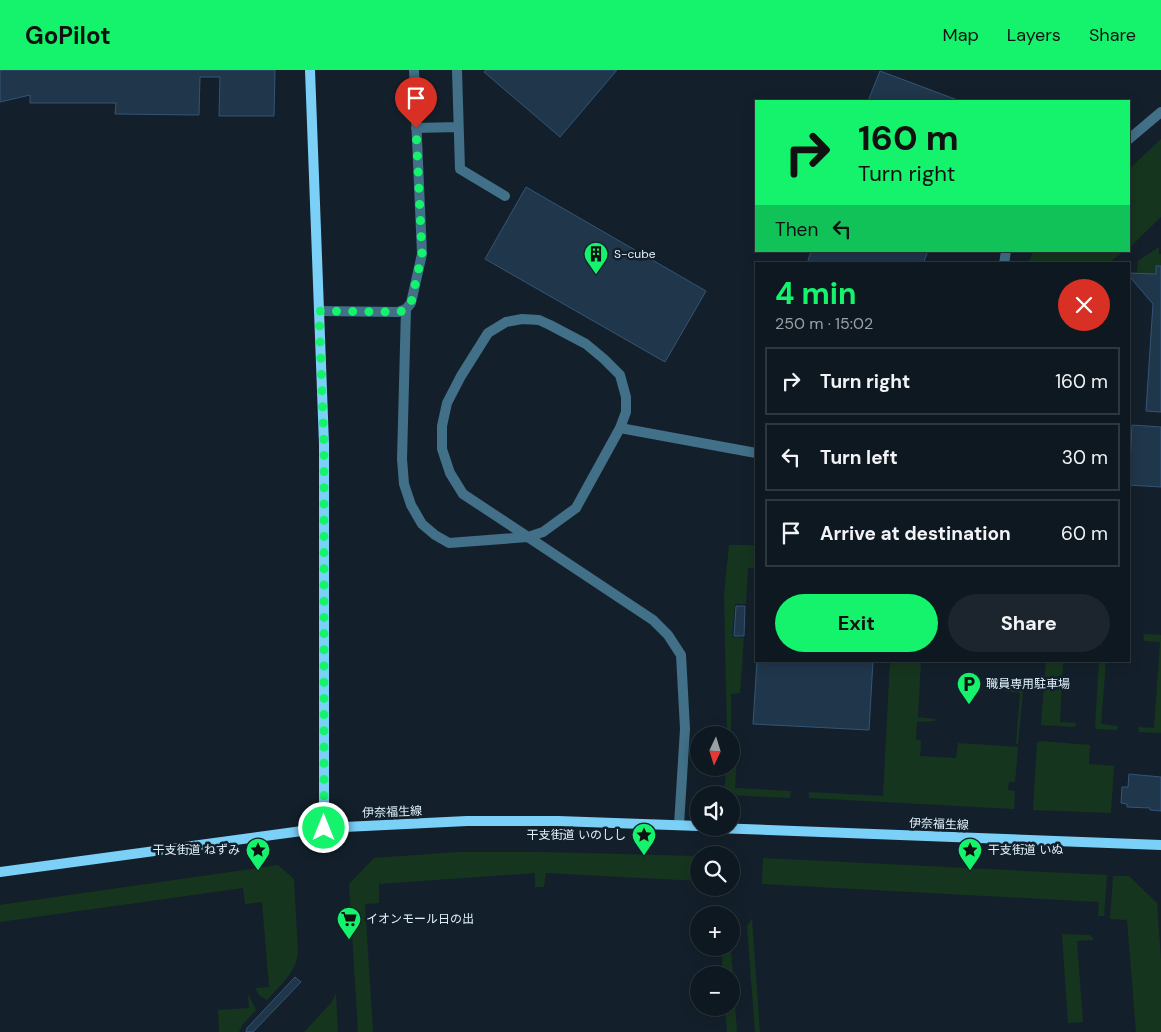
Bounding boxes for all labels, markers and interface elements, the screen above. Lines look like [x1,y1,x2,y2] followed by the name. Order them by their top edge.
[25,20,111,51] text: GoPilot
[943,23,979,47] text: Map
[1007,23,1061,47] text: Layers
[1089,23,1136,47] text: Share
[395,77,437,128] pin
[402,84,430,112] icon: arrive
[858,115,959,161] text: 160 m
[775,120,840,185] icon: right
[858,159,955,188] text: Turn right
[828,215,856,243] icon: left
[775,217,818,242] text: Then
[583,241,609,275] building icon: S-cube
[614,246,656,262] place label: S-cube
[775,274,857,313] text: 4 min
[1058,279,1110,331] button: close
[775,313,873,334] text: 250 m · 15:02
[777,367,805,395] icon: right
[820,369,910,394] text: Turn right
[1055,369,1108,394] text: 160 m
[777,443,805,471] icon: left
[820,445,898,470] text: Turn left
[1062,445,1108,470] text: 30 m
[777,519,805,547] icon: arrive
[820,521,1011,546] text: Arrive at destination
[1061,521,1108,546] text: 60 m
[775,594,938,652] button: Exit
[948,594,1110,652] button: Share
[956,671,982,705] parking icon: 職員専用駐車場
[986,676,1070,692] place label: 職員専用駐車場
[690,726,740,776] north arrow
[690,726,740,1016] map controls
[690,786,740,836] button: sound
[297,801,349,853] position arrow
[362,803,422,821] street label: 伊奈福生線
[909,815,969,833] street label: 伊奈福生線
[631,822,657,856] place icon: 干支街道 いのしし
[527,827,626,843] place label: 干支街道 いのしし
[245,837,271,871] place icon: 干支街道 ねずみ
[957,837,983,871] place icon: 干支街道 いぬ
[153,842,240,858] place label: 干支街道 ねずみ
[988,842,1063,858] place label: 干支街道 いぬ
[690,846,740,896] button: search
[336,906,362,940] supermarket icon: イオンモール日の出
[690,906,740,956] button: +
[366,911,474,927] place label: イオンモール日の出
[690,966,740,1016] button: −

